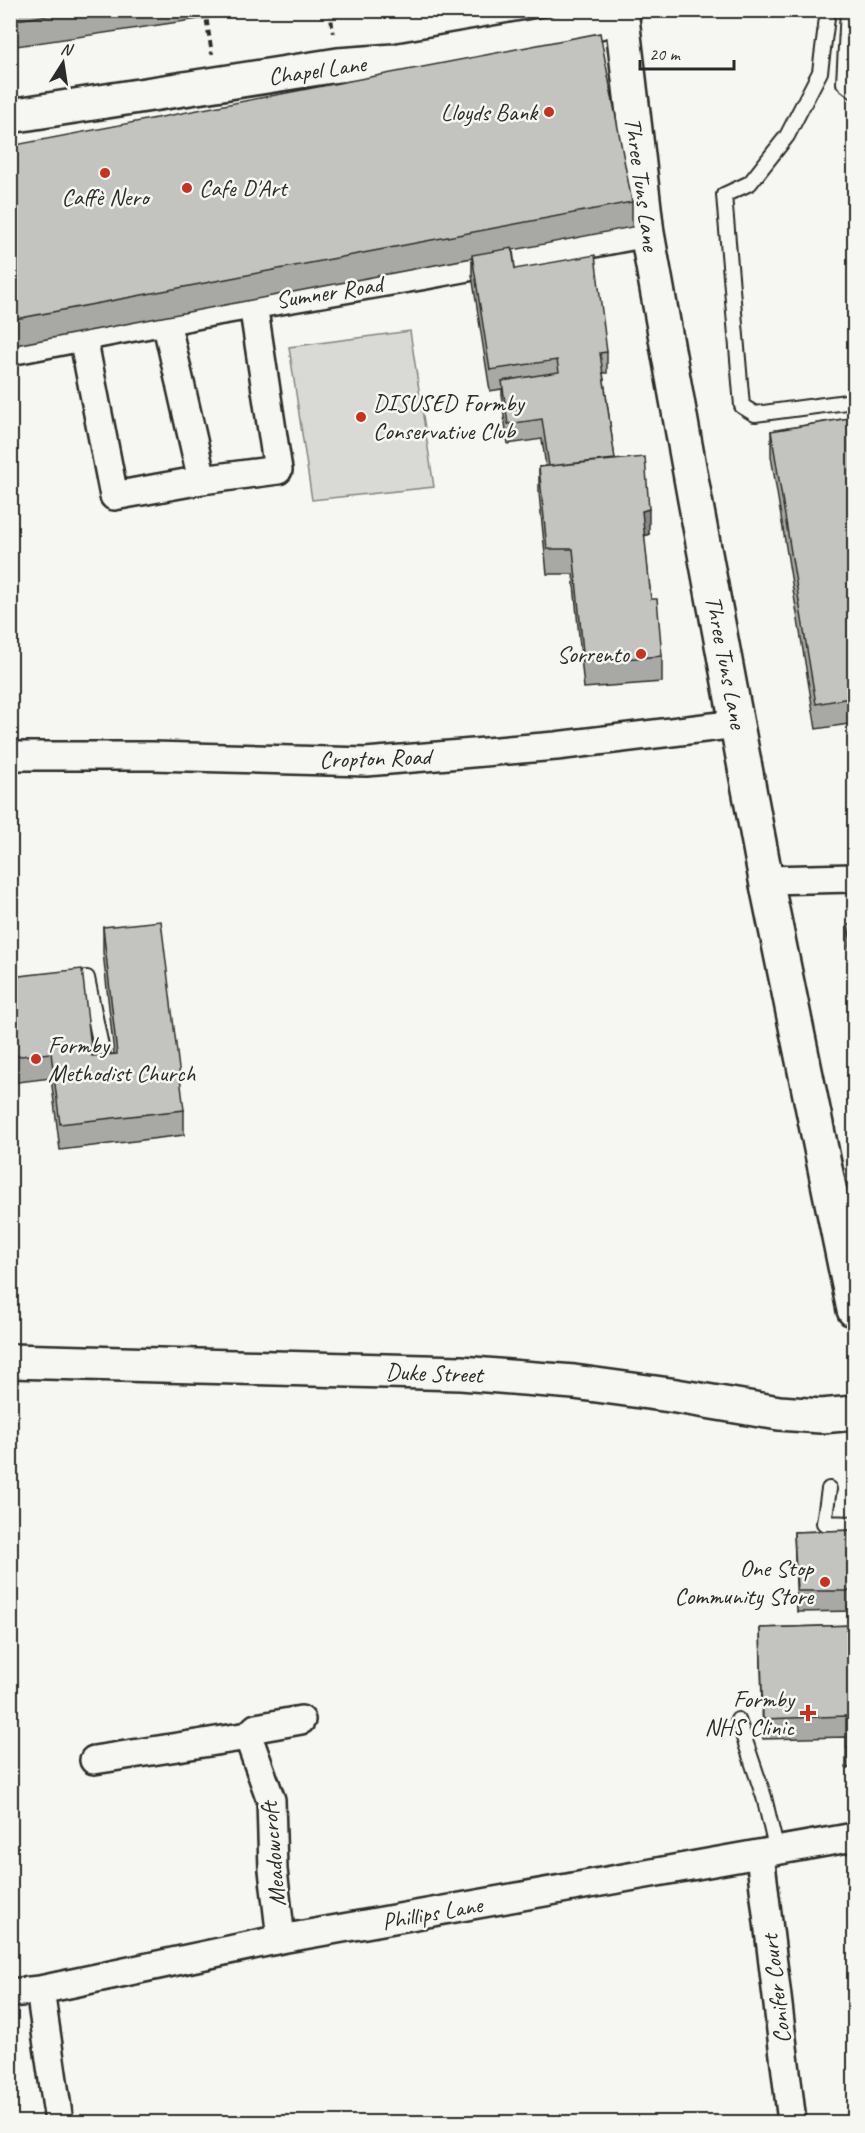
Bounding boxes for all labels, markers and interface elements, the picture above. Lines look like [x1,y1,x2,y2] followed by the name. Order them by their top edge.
[33,33,93,93] north arrow
[640,33,734,71] scale bar
[59,38,76,61] text: N
[649,43,682,65] text: 20 m
[266,48,370,92] street label: Chapel Lane
[441,97,539,127] place label: Lloyds Bank
[542,105,556,119] marker: Lloyds Bank
[618,115,667,255] street label: Three Tuns Lane
[98,166,112,180] marker: Caffè Nero
[199,173,289,203] place label: Cafe D'Art
[180,181,194,195] marker: Cafe D'Art
[62,182,151,212] place label: Caffè Nero
[274,268,388,315] street label: Sumner Road
[373,388,525,446] place label: DISUSED Formby Conservative Club
[354,410,368,424] marker: DISUSED Formby Conservative Club
[698,593,754,733] street label: Three Tuns Lane
[557,639,631,669] place label: Sorrento
[634,647,648,661] marker: Sorrento
[319,741,435,775] street label: Cropton Road
[48,1030,196,1088] place label: Formby Methodist Church
[29,1052,43,1066] marker: Formby Methodist Church
[385,1356,485,1390] street label: Duke Street
[674,1553,815,1611] place label: One Stop Community Store
[818,1575,832,1589] marker: One Stop Community Store
[704,1684,796,1742] place label: Formby NHS Clinic
[799,1704,817,1722] marker: Formby NHS Clinic
[253,1798,293,1908] street label: Meadowcroft
[380,1889,487,1937] street label: Phillips Lane
[754,1931,798,2045] street label: Conifer Court

